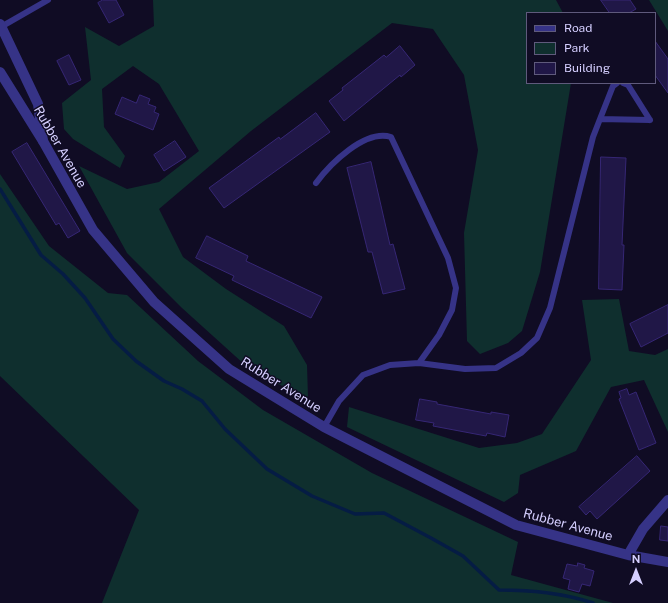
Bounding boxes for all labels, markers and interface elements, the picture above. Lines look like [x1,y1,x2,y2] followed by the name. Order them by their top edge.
[526,12,656,84] legend
[564,21,592,35] text: Road
[564,41,590,55] text: Park
[564,61,610,75] text: Building
[30,103,90,191] street label: Rubber Avenue
[238,354,324,416] street label: Rubber Avenue
[522,506,614,544] street label: Rubber Avenue
[616,551,656,591] north arrow
[632,553,640,565] text: N

